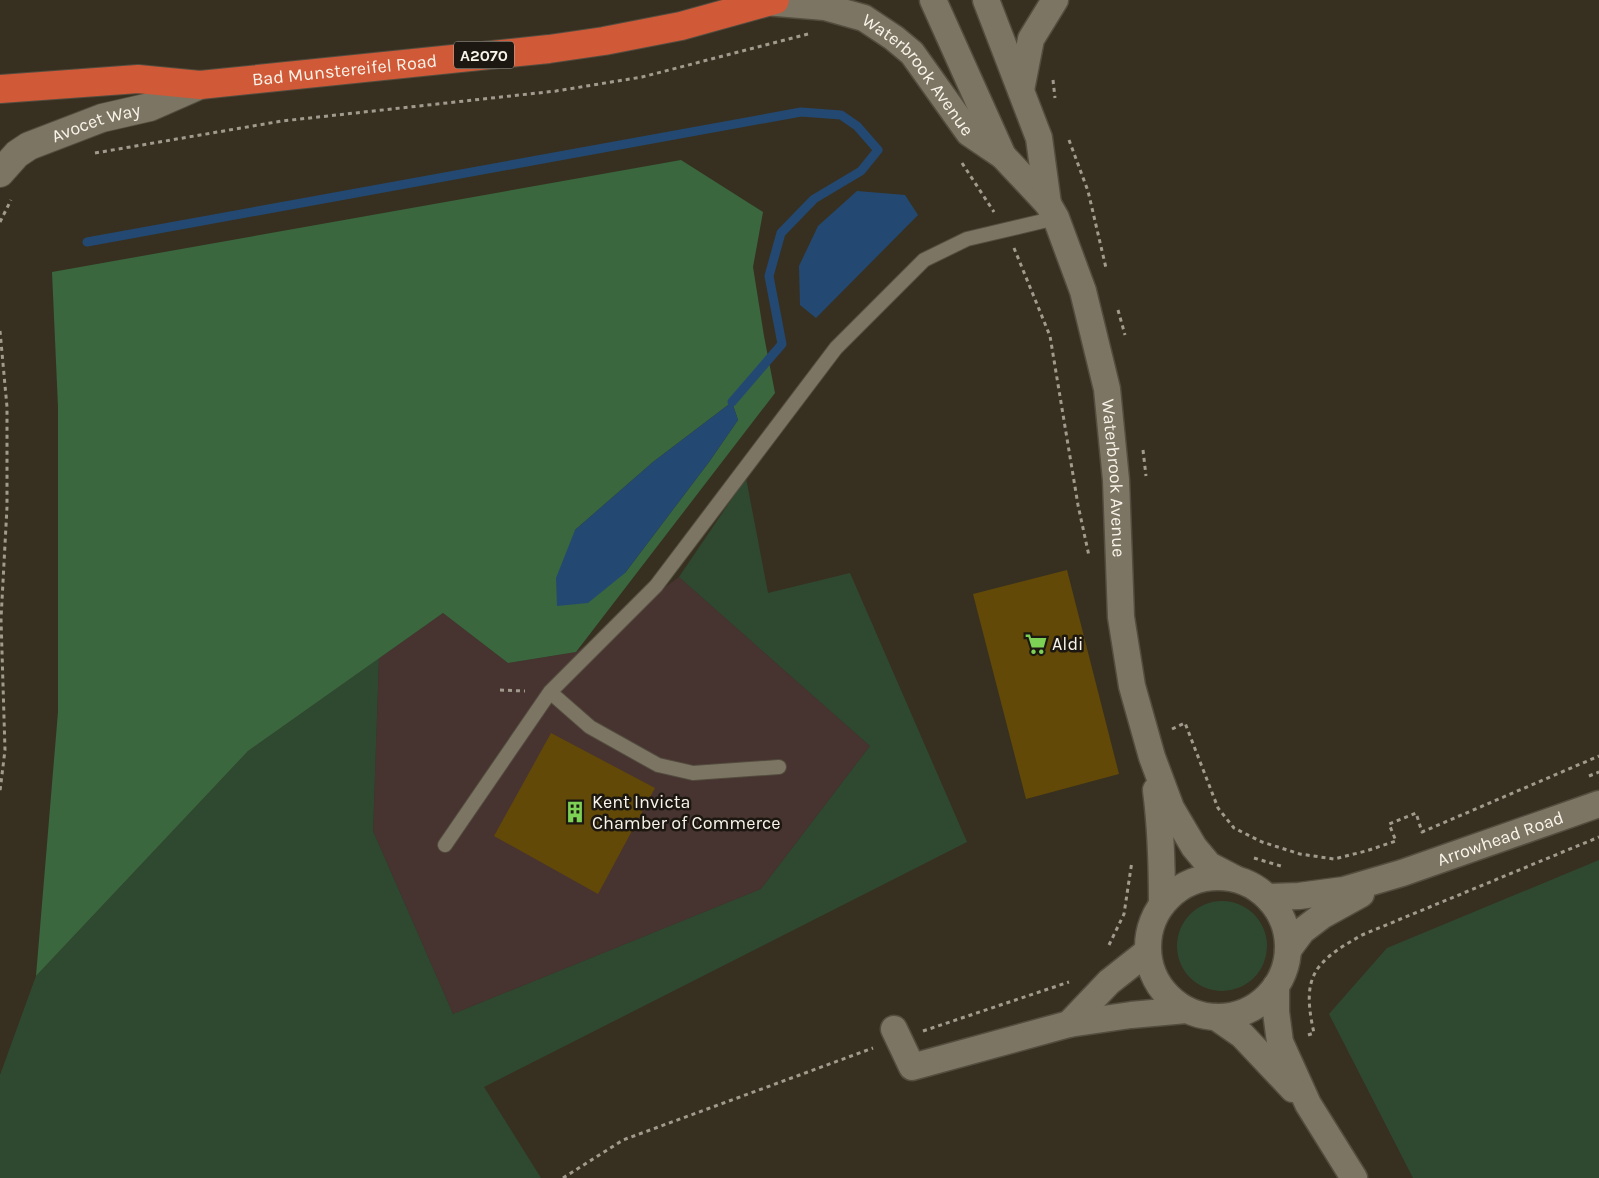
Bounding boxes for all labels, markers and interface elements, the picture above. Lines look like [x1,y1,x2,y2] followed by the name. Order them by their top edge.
[858,9,978,140] street label: Waterbrook Avenue
[454,42,514,68] road number: A2070
[251,50,438,91] street label: Bad Munstereifel Road
[48,98,143,147] street label: Avocet Way
[1097,398,1130,558] street label: Waterbrook Avenue
[1023,631,1049,657] supermarket icon: Aldi
[1052,633,1083,655] place label: Aldi
[592,791,780,834] place label: Kent Invicta Chamber of Commerce
[562,799,588,825] building icon: Kent Invicta Chamber of Commerce
[1434,806,1567,871] street label: Arrowhead Road

